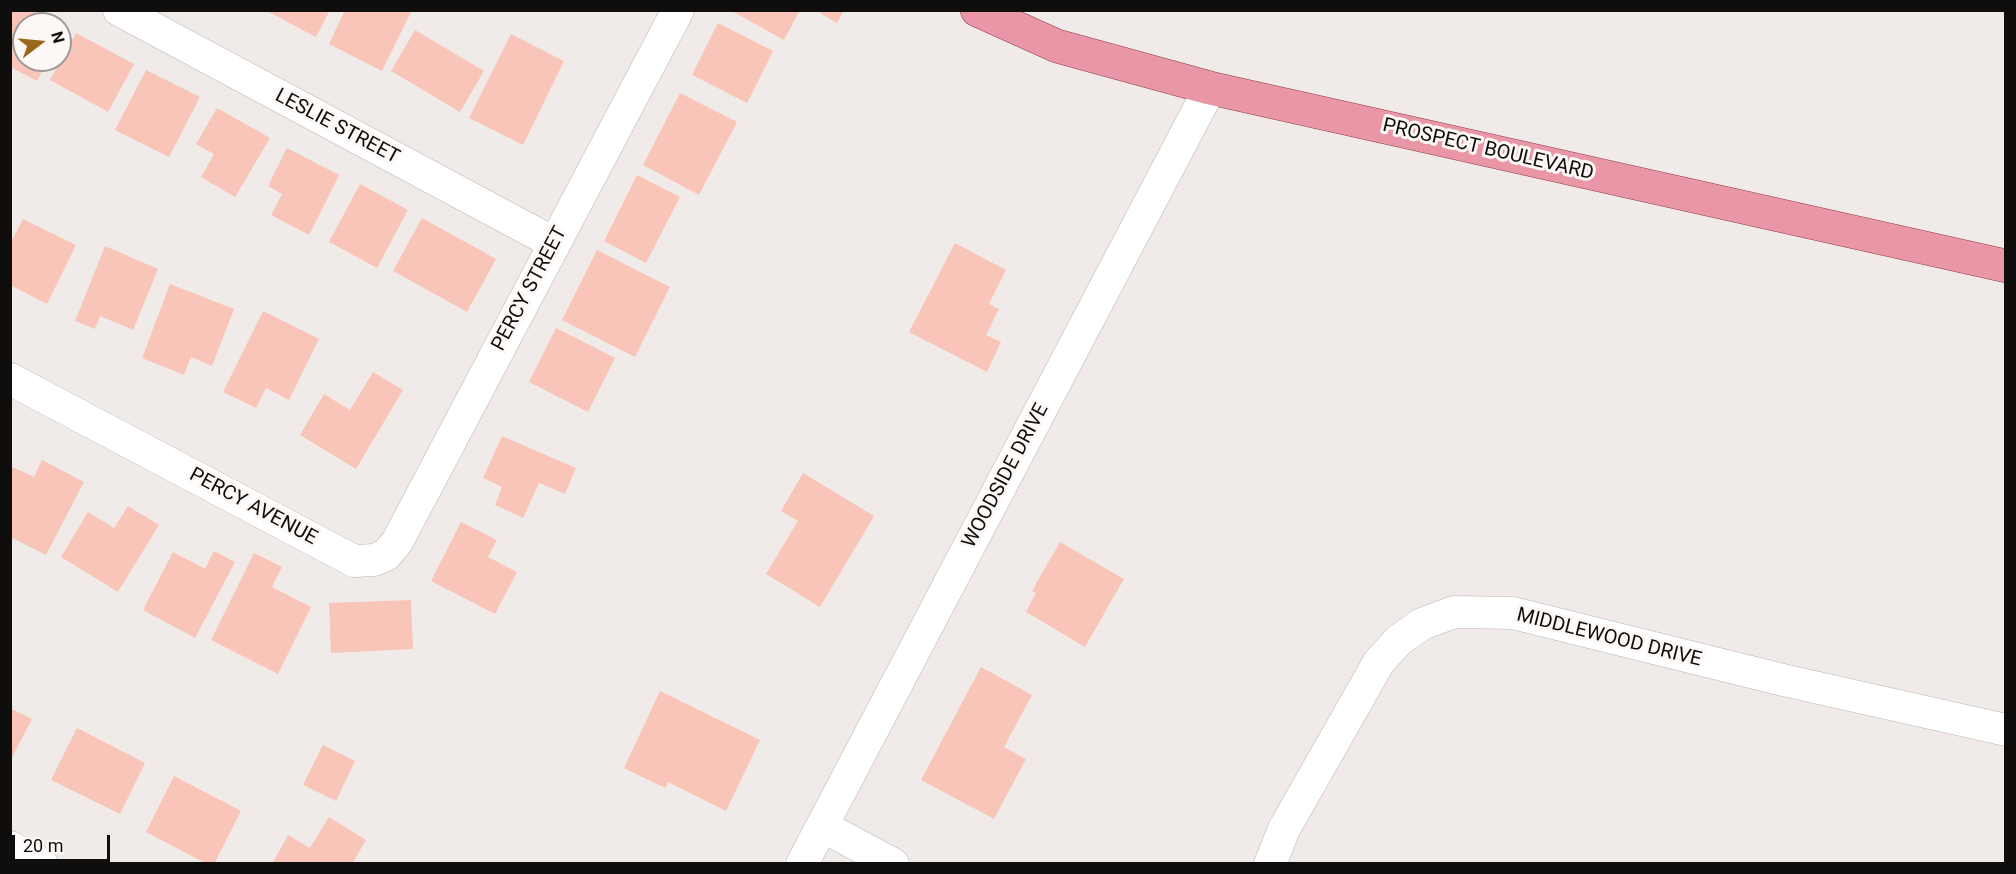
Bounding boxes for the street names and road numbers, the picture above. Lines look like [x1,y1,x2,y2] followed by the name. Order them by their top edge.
[271,84,403,170] street label: LESLIE STREET
[1380,114,1596,186] street label: PROSPECT BOULEVARD
[487,223,573,355] street label: PERCY STREET
[958,400,1054,552] street label: WOODSIDE DRIVE
[185,463,321,551] street label: PERCY AVENUE
[1514,603,1704,673] street label: MIDDLEWOOD DRIVE

